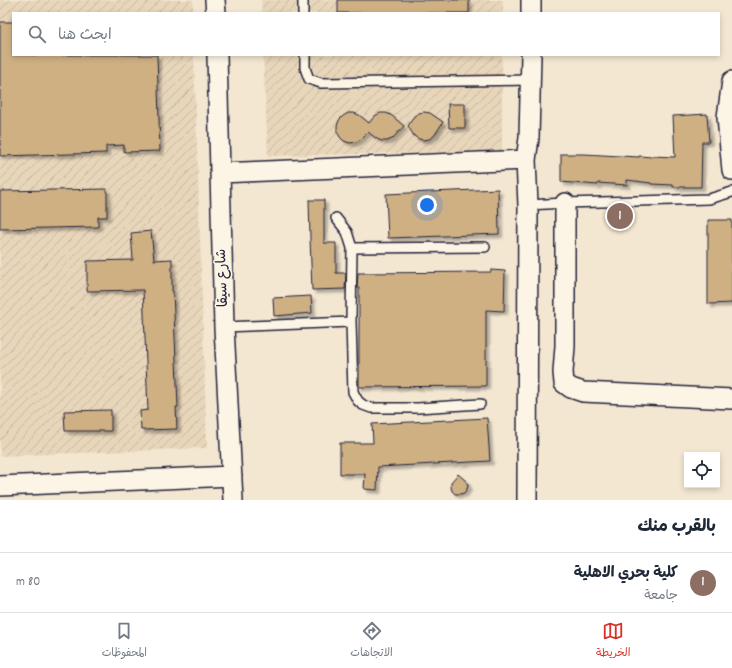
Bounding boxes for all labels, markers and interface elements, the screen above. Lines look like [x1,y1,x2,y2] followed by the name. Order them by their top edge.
[12,12,720,56] search box
[26,23,48,45] icon: search
[58,25,112,47] text: ابحث هنا
[417,195,437,215] your location
[607,201,633,231] pin: 1
[212,248,234,308] street label: شارع سيقا
[684,452,720,488] map controls
[684,452,720,488] button: locate
[638,516,716,540] text: بالقرب منك
[574,563,678,585] text: كلية بحري الاهلية
[16,573,40,592] text: 80 m
[702,573,704,592] text: 1
[644,587,678,606] text: جامعة
[102,620,147,662] tab: المحفوظات
[350,620,393,662] tab: الاتجاهات
[596,620,630,662] tab: الخريطة

